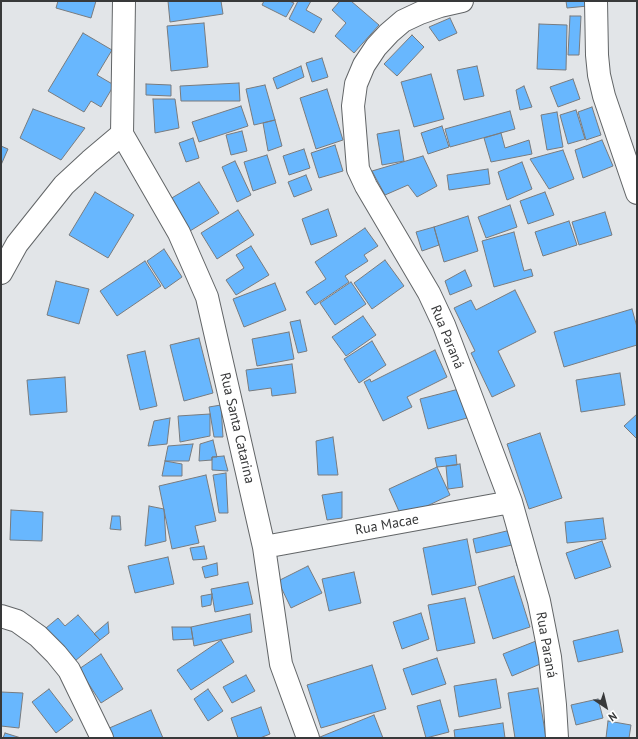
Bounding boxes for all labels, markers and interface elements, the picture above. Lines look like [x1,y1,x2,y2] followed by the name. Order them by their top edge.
[427,303,467,371] street label: Rua Paraná
[216,371,258,485] street label: Rua Santa Catarina
[354,511,420,539] street label: Rua Macae
[532,611,560,679] street label: Rua Paraná
[586,687,626,727] north arrow
[606,709,620,725] text: N

